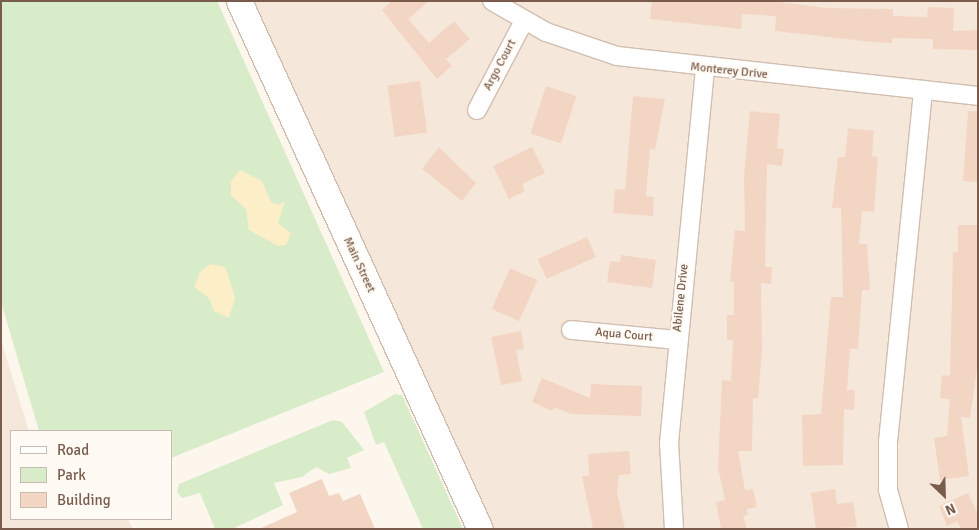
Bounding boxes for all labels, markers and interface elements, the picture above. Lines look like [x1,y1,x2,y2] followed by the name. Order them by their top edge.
[481,37,519,93] street label: Argo Court
[690,60,768,82] street label: Monterey Drive
[340,235,378,295] street label: Main Street
[670,263,692,333] street label: Abilene Drive
[595,325,653,345] street label: Aqua Court
[10,430,172,520] legend
[57,441,89,459] text: Road
[57,466,86,484] text: Park
[919,470,969,520] north arrow
[57,491,111,509] text: Building
[942,499,958,519] text: N

